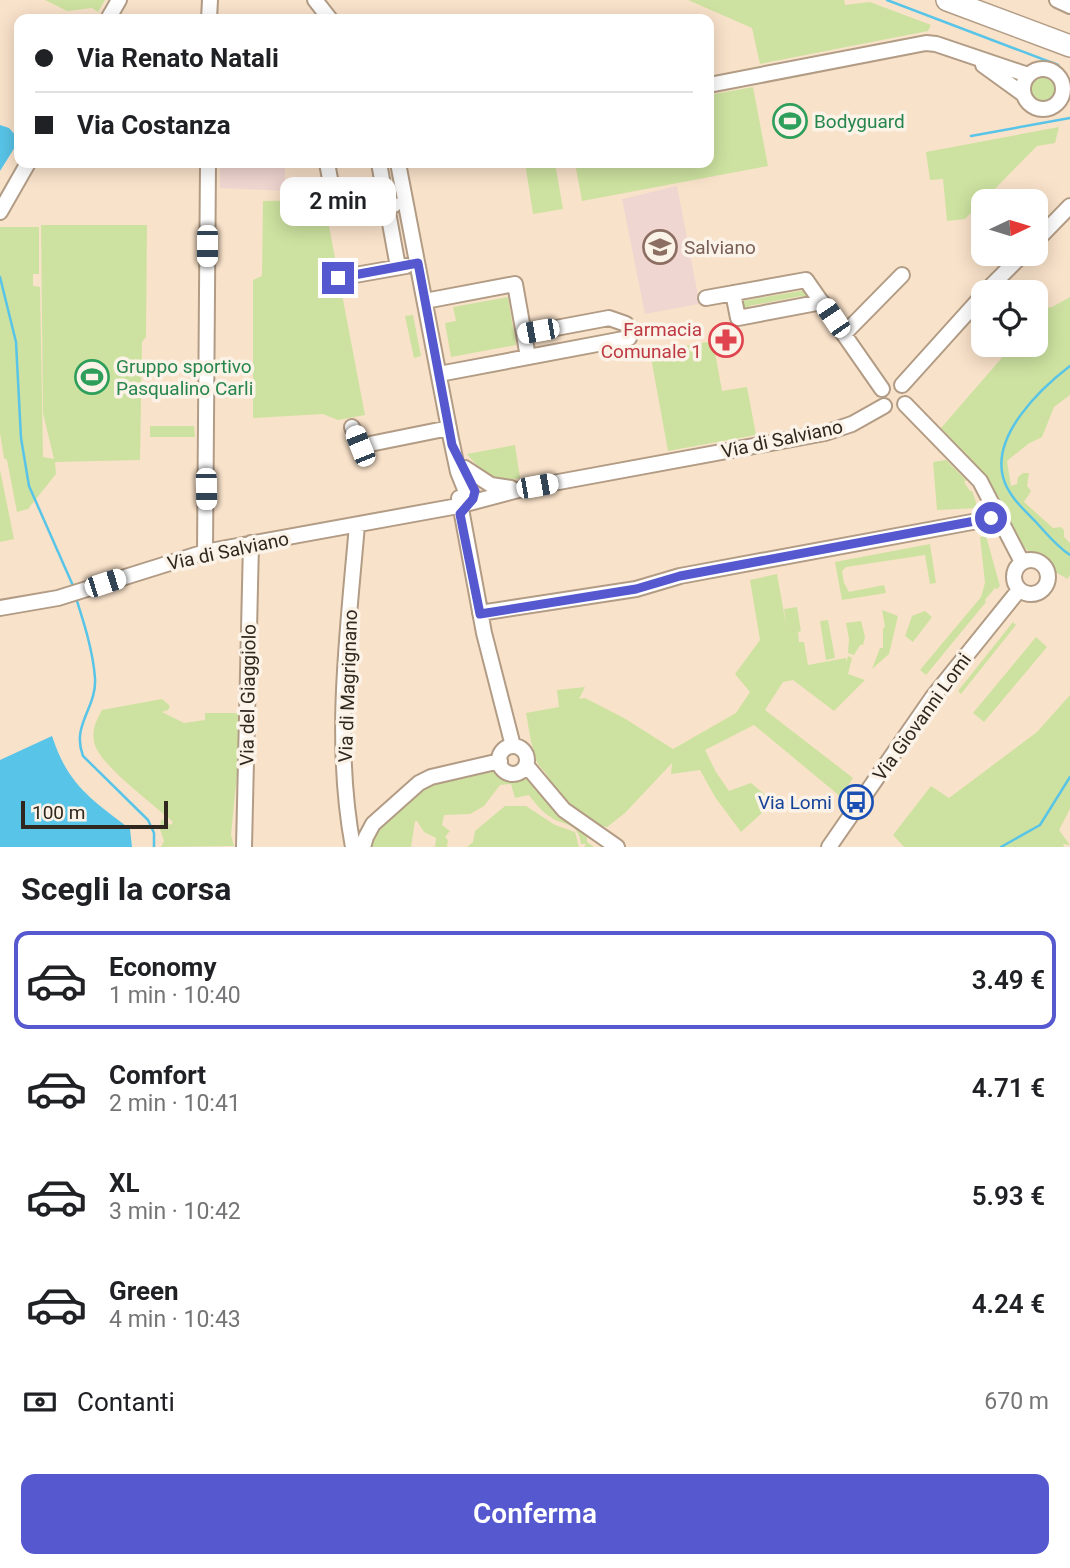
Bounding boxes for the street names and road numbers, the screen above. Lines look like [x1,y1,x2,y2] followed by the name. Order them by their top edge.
[719,415,845,463] street label: Via di Salviano
[165,527,291,575] street label: Via di Salviano
[334,609,362,763] street label: Via di Magrignano
[235,624,261,766] street label: Via del Giaggiolo
[868,649,976,785] street label: Via Giovanni Lomi

